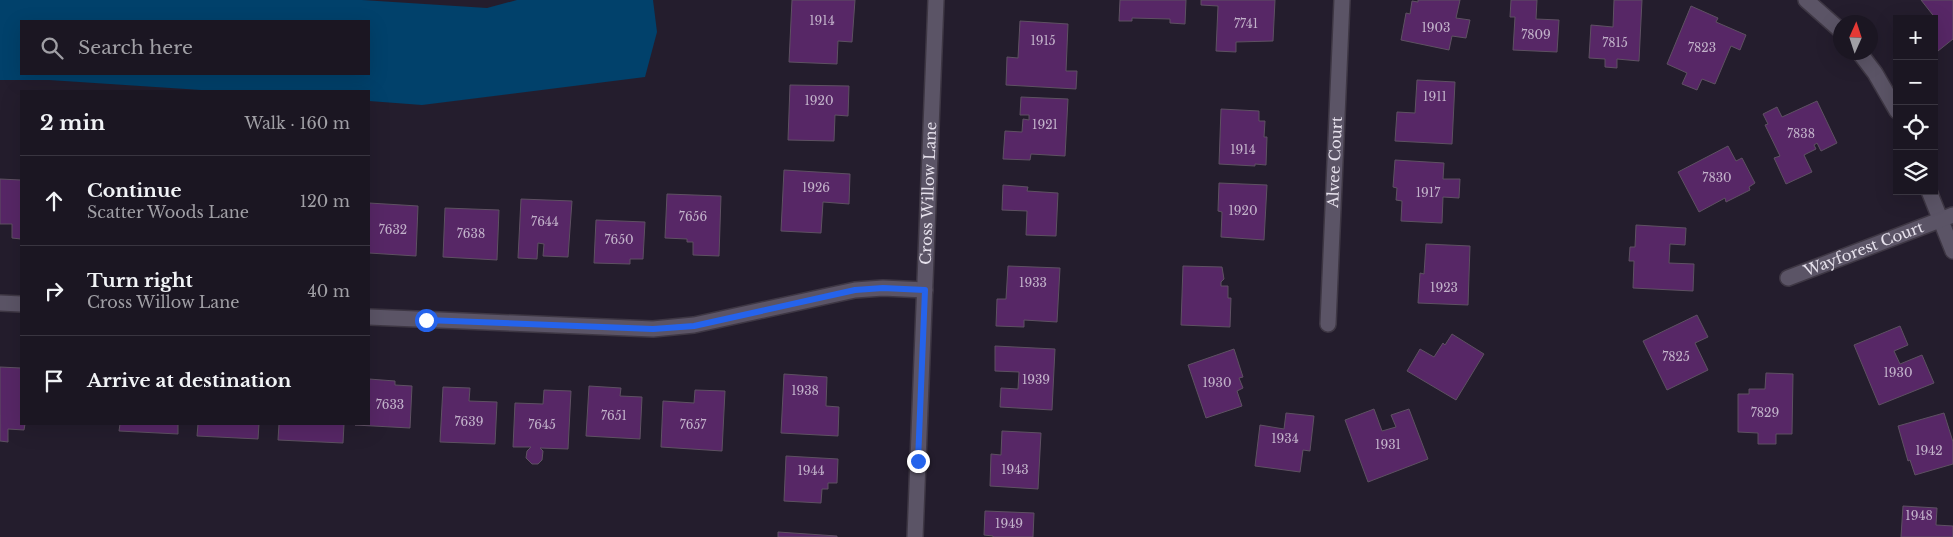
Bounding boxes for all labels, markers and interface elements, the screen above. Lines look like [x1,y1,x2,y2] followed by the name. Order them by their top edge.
[809,13,835,28] house number: 1914
[1833,15,1878,60] north arrow
[1893,15,1938,195] map controls
[1893,15,1938,60] button: +
[1234,16,1258,31] house number: 7741
[20,20,370,75] search box
[1421,20,1451,35] house number: 1903
[1521,27,1551,42] house number: 7809
[1030,33,1056,48] house number: 1915
[38,34,66,62] icon: search
[1602,35,1628,50] house number: 7815
[78,36,193,59] text: Search here
[1688,40,1716,55] house number: 7823
[1893,60,1938,105] button: −
[1423,89,1447,104] house number: 1911
[804,93,834,108] house number: 1920
[1893,105,1938,150] button: locate
[40,110,105,136] text: 2 min
[245,113,350,133] text: Walk · 160 m
[1323,116,1346,209] street label: Alvee Court
[1032,117,1058,132] house number: 1921
[916,121,940,265] street label: Cross Willow Lane
[1787,126,1815,141] house number: 7838
[1230,142,1256,157] house number: 1914
[1893,150,1938,195] button: layers
[1702,170,1732,185] house number: 7830
[87,179,182,202] text: Continue
[802,180,830,195] house number: 1926
[1416,185,1441,200] house number: 1917
[40,187,68,215] icon: ahead
[300,191,350,211] text: 120 m
[87,202,249,222] text: Scatter Woods Lane
[1228,203,1258,218] house number: 1920
[679,209,707,224] house number: 7656
[531,214,559,229] house number: 7644
[1800,217,1926,281] street label: Wayforest Court
[379,222,407,237] house number: 7632
[457,226,485,241] house number: 7638
[604,232,634,247] house number: 7650
[87,269,193,292] text: Turn right
[1019,275,1047,290] house number: 1933
[40,277,68,305] icon: right
[1430,280,1458,295] house number: 1923
[307,281,350,301] text: 40 m
[87,292,239,312] text: Cross Willow Lane
[415,309,438,332] route start
[1662,349,1690,364] house number: 7825
[1883,365,1913,380] house number: 1930
[40,367,68,395] icon: arrive
[87,369,291,392] text: Arrive at destination
[1022,372,1050,387] house number: 1939
[1202,375,1232,390] house number: 1930
[791,383,819,398] house number: 1938
[376,397,404,412] house number: 7633
[1751,405,1779,420] house number: 7829
[601,408,627,423] house number: 7651
[455,414,483,429] house number: 7639
[528,417,556,432] house number: 7645
[680,417,707,432] house number: 7657
[1271,431,1299,446] house number: 1934
[1375,437,1401,452] house number: 1931
[1915,443,1943,458] house number: 1942
[907,450,930,473] route end
[1001,462,1029,477] house number: 1943
[797,463,825,478] house number: 1944
[1905,508,1933,523] house number: 1948
[995,516,1023,531] house number: 1949

